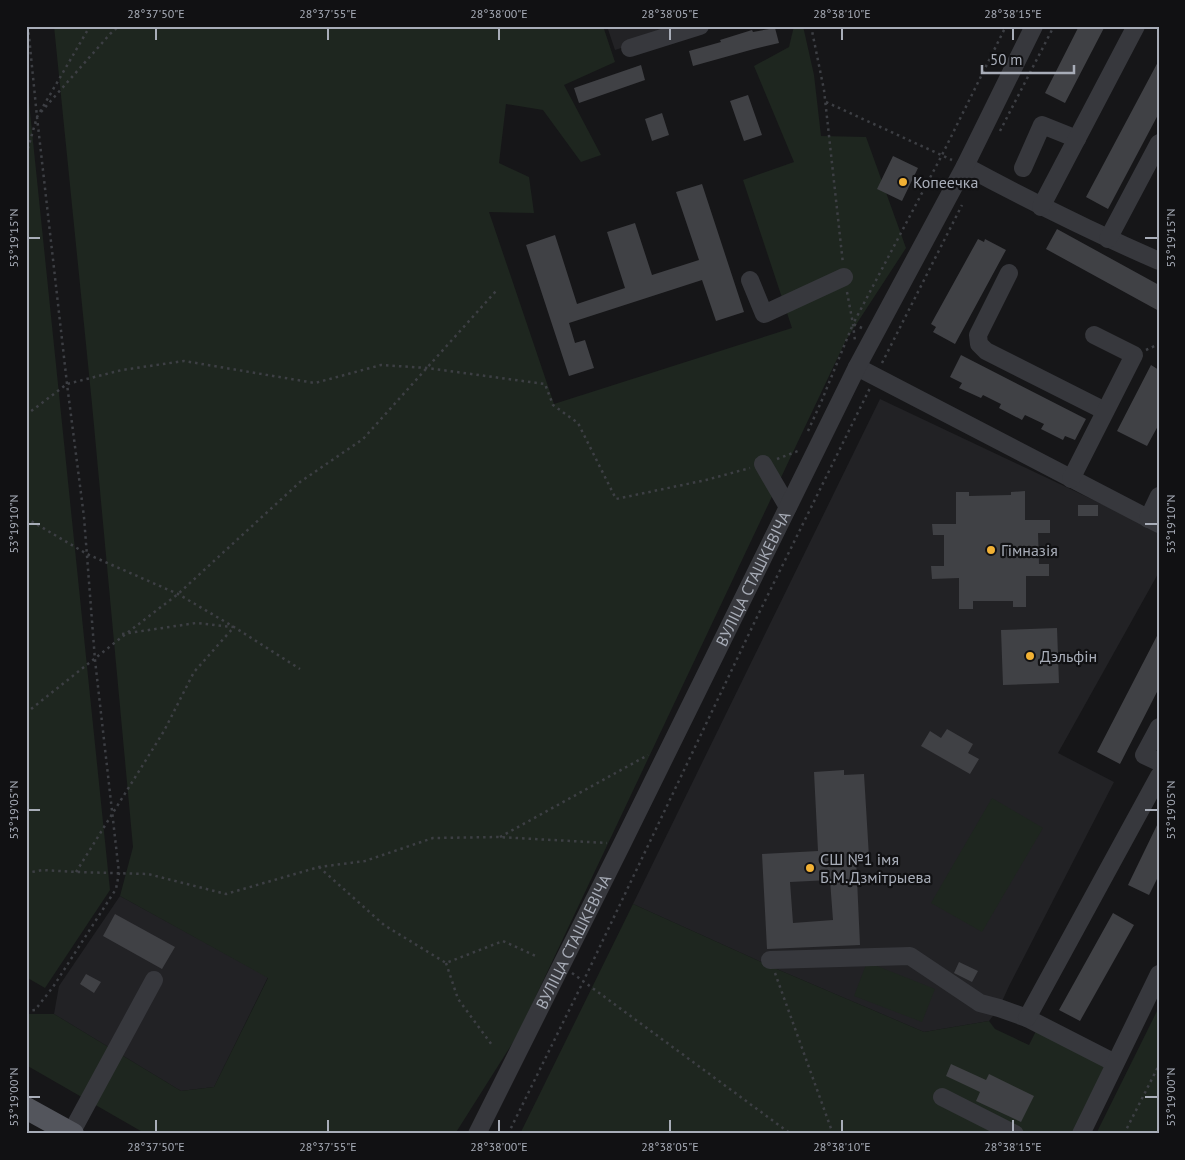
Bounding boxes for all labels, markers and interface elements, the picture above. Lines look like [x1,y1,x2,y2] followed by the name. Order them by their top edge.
[127,6,185,21] text: 28°37'50"E
[299,6,357,21] text: 28°37'55"E
[470,6,528,21] text: 28°38'00"E
[641,6,699,21] text: 28°38'05"E
[813,6,871,21] text: 28°38'10"E
[984,6,1042,21] text: 28°38'15"E
[982,42,1075,74] scale bar
[990,50,1023,69] text: 50 m
[913,172,978,192] place label: Копеечка
[897,176,909,188] marker: Копеечка
[6,208,21,268] text: 53°19'15"N
[1163,208,1178,268] text: 53°19'15"N
[6,494,21,554] text: 53°19'10"N
[1163,494,1178,554] text: 53°19'10"N
[711,507,795,649] street label: ВУЛІЦА СТАШКЕВІЧА
[1001,540,1058,560] place label: Гімназія
[985,544,997,556] marker: Гімназія
[1040,646,1097,666] place label: Дэльфін
[1024,650,1036,662] marker: Дэльфін
[6,780,21,840] text: 53°19'05"N
[1163,780,1178,840] text: 53°19'05"N
[820,849,931,887] place label: СШ №1 імя Б.М.Дзмітрыева
[804,862,816,874] marker: СШ №1 імя Б.М.Дзмітрыева
[531,870,615,1012] street label: ВУЛІЦА СТАШКЕВІЧА
[6,1067,21,1127] text: 53°19'00"N
[1163,1067,1178,1127] text: 53°19'00"N
[127,1139,185,1154] text: 28°37'50"E
[299,1139,357,1154] text: 28°37'55"E
[470,1139,528,1154] text: 28°38'00"E
[641,1139,699,1154] text: 28°38'05"E
[813,1139,871,1154] text: 28°38'10"E
[984,1139,1042,1154] text: 28°38'15"E

